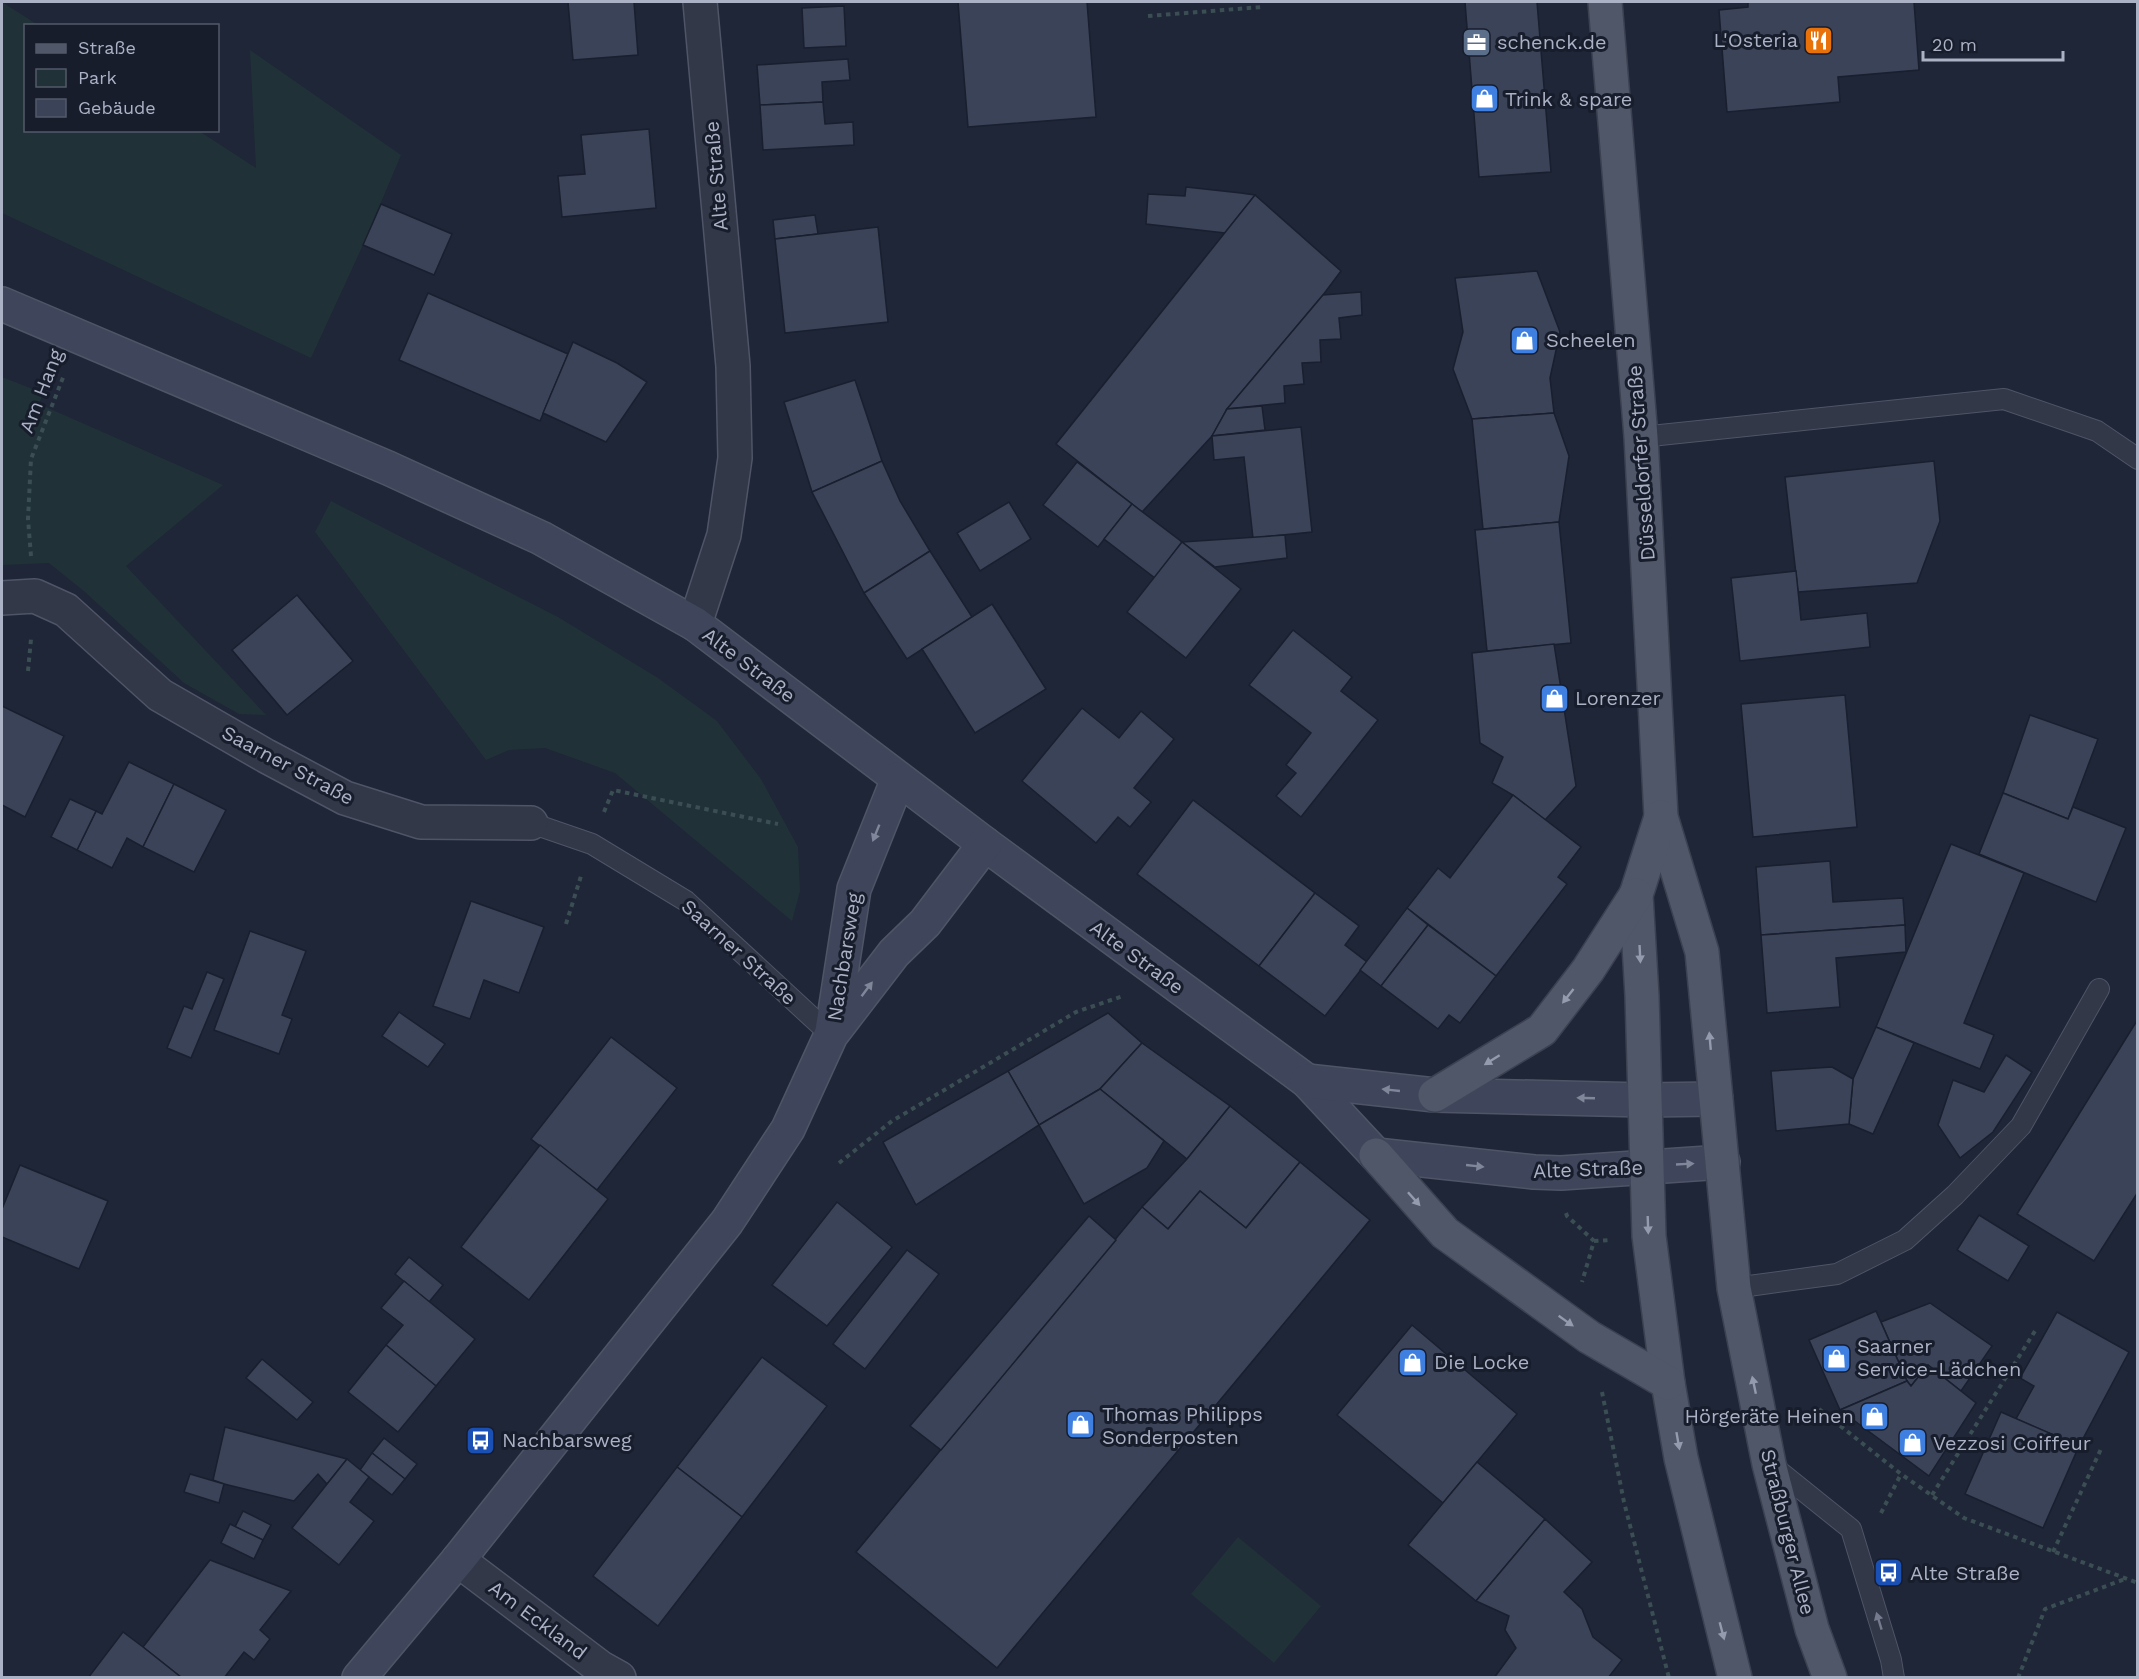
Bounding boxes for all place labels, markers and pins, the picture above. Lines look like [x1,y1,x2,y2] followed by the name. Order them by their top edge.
[1803,24,1835,56] restaurant icon: L'Osteria
[1460,26,1492,58] office icon: schenck.de
[1714,28,1798,52] place label: L'Osteria
[1497,30,1607,54] place label: schenck.de
[1468,83,1500,115] shop icon: Trink & spare
[1505,87,1632,111] place label: Trink & spare
[1509,324,1541,356] shop icon: Scheelen
[1546,328,1636,352] place label: Scheelen
[1538,682,1570,714] shop icon: Lorenzer
[1575,686,1661,710] place label: Lorenzer
[1857,1334,2022,1381] place label: Saarner Service-Lädchen
[1820,1342,1852,1374] shop icon: Saarner Service-Lädchen
[1397,1346,1429,1378] shop icon: Die Locke
[1434,1350,1529,1374] place label: Die Locke
[1859,1400,1891,1432] shop icon: Hörgeräte Heinen
[1102,1402,1263,1449] place label: Thomas Philipps Sonderposten
[1684,1404,1854,1428] place label: Hörgeräte Heinen
[1065,1409,1097,1441] shop icon: Thomas Philipps Sonderposten
[465,1424,497,1456] bus stop icon: Nachbarsweg
[1896,1427,1928,1459] shop icon: Vezzosi Coiffeur
[502,1428,632,1452] place label: Nachbarsweg
[1933,1431,2091,1455] place label: Vezzosi Coiffeur
[1873,1557,1905,1589] bus stop icon: Alte Straße
[1910,1561,2020,1585] place label: Alte Straße

